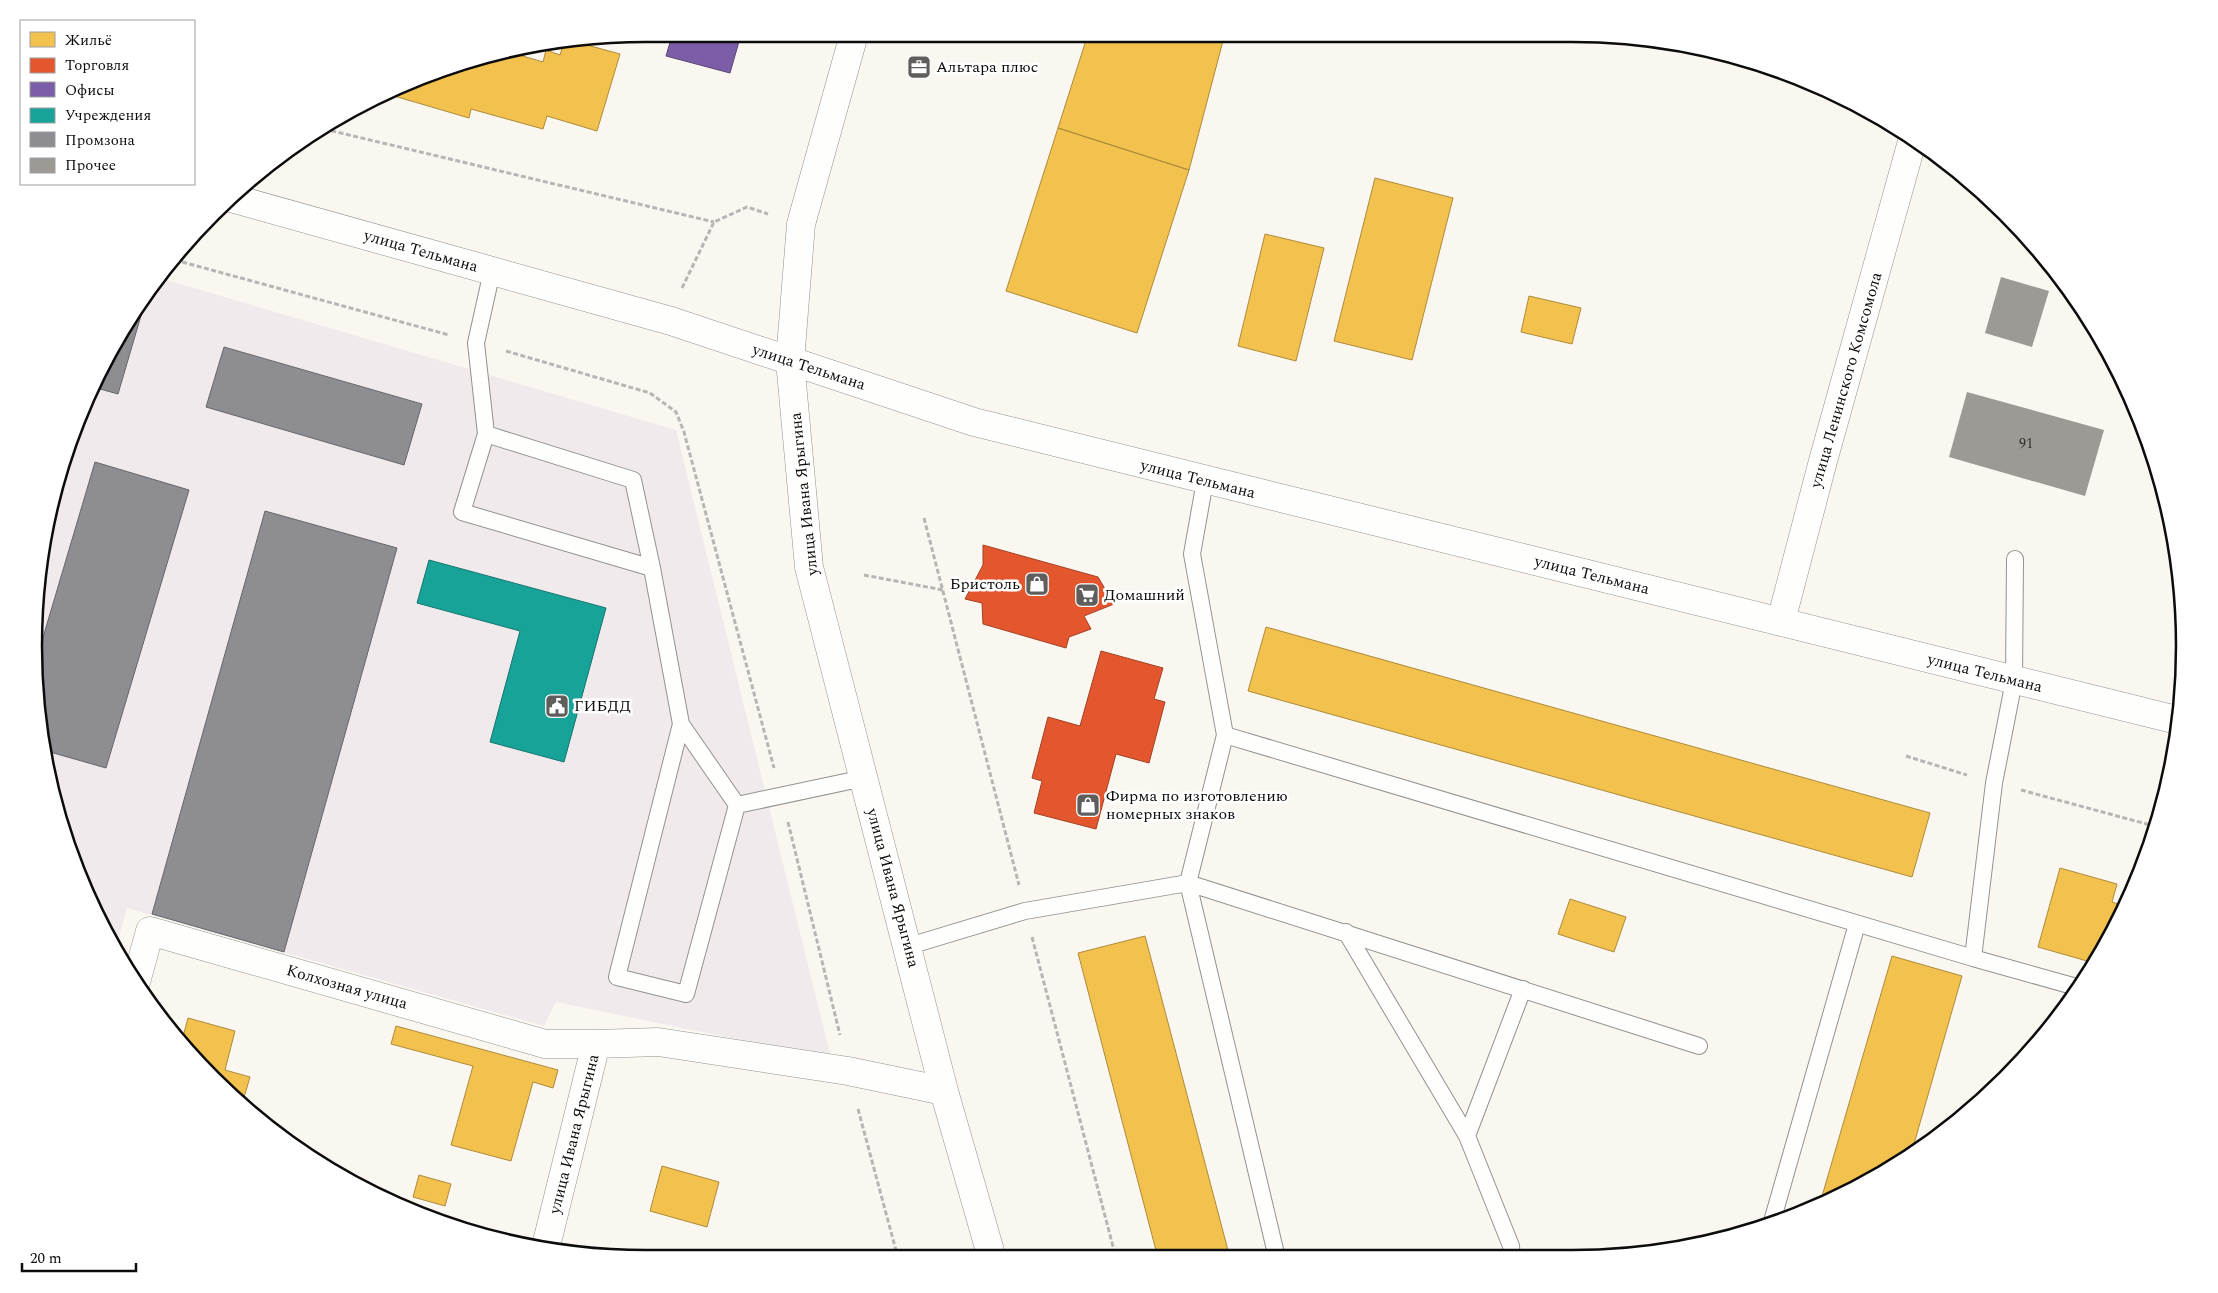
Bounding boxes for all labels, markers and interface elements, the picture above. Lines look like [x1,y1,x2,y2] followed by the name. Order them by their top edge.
[20,20,195,185] legend
[65,29,112,52] text: Жильё
[65,54,129,77] text: Торговля
[906,54,932,80] office icon: Альтара плюс
[936,55,1039,79] place label: Альтара плюс
[65,79,114,102] text: Офисы
[65,104,151,127] text: Учреждения
[65,129,136,152] text: Промзона
[65,154,116,177] text: Прочее
[360,223,481,279] street label: улица Тельмана
[1803,269,1888,492] street label: улица Ленинского Комсомола
[748,337,869,397] street label: улица Тельмана
[783,411,825,578] street label: улица Ивана Ярыгина
[2019,433,2033,454] house number: 91
[1137,453,1258,505] street label: улица Тельмана
[1531,549,1652,601] street label: улица Тельмана
[1024,571,1050,597] shop icon: Бристоль
[950,572,1020,596] place label: Бристоль
[1074,582,1100,608] supermarket icon: Домашний
[1104,583,1185,607] place label: Домашний
[1924,647,2045,699] street label: улица Тельмана
[544,693,570,719] public building icon: ГИБДД
[574,694,631,718] place label: ГИБДД
[1106,784,1288,826] place label: Фирма по изготовлению номерных знаков
[1075,792,1101,818] shop icon: Фирма по изготовлению номерных знаков
[860,805,926,970] street label: улица Ивана Ярыгина
[284,958,411,1016] street label: Колхозная улица
[542,1051,606,1217] street label: улица Ивана Ярыгина
[22,1240,136,1272] scale bar
[30,1247,62,1270] text: 20 m

